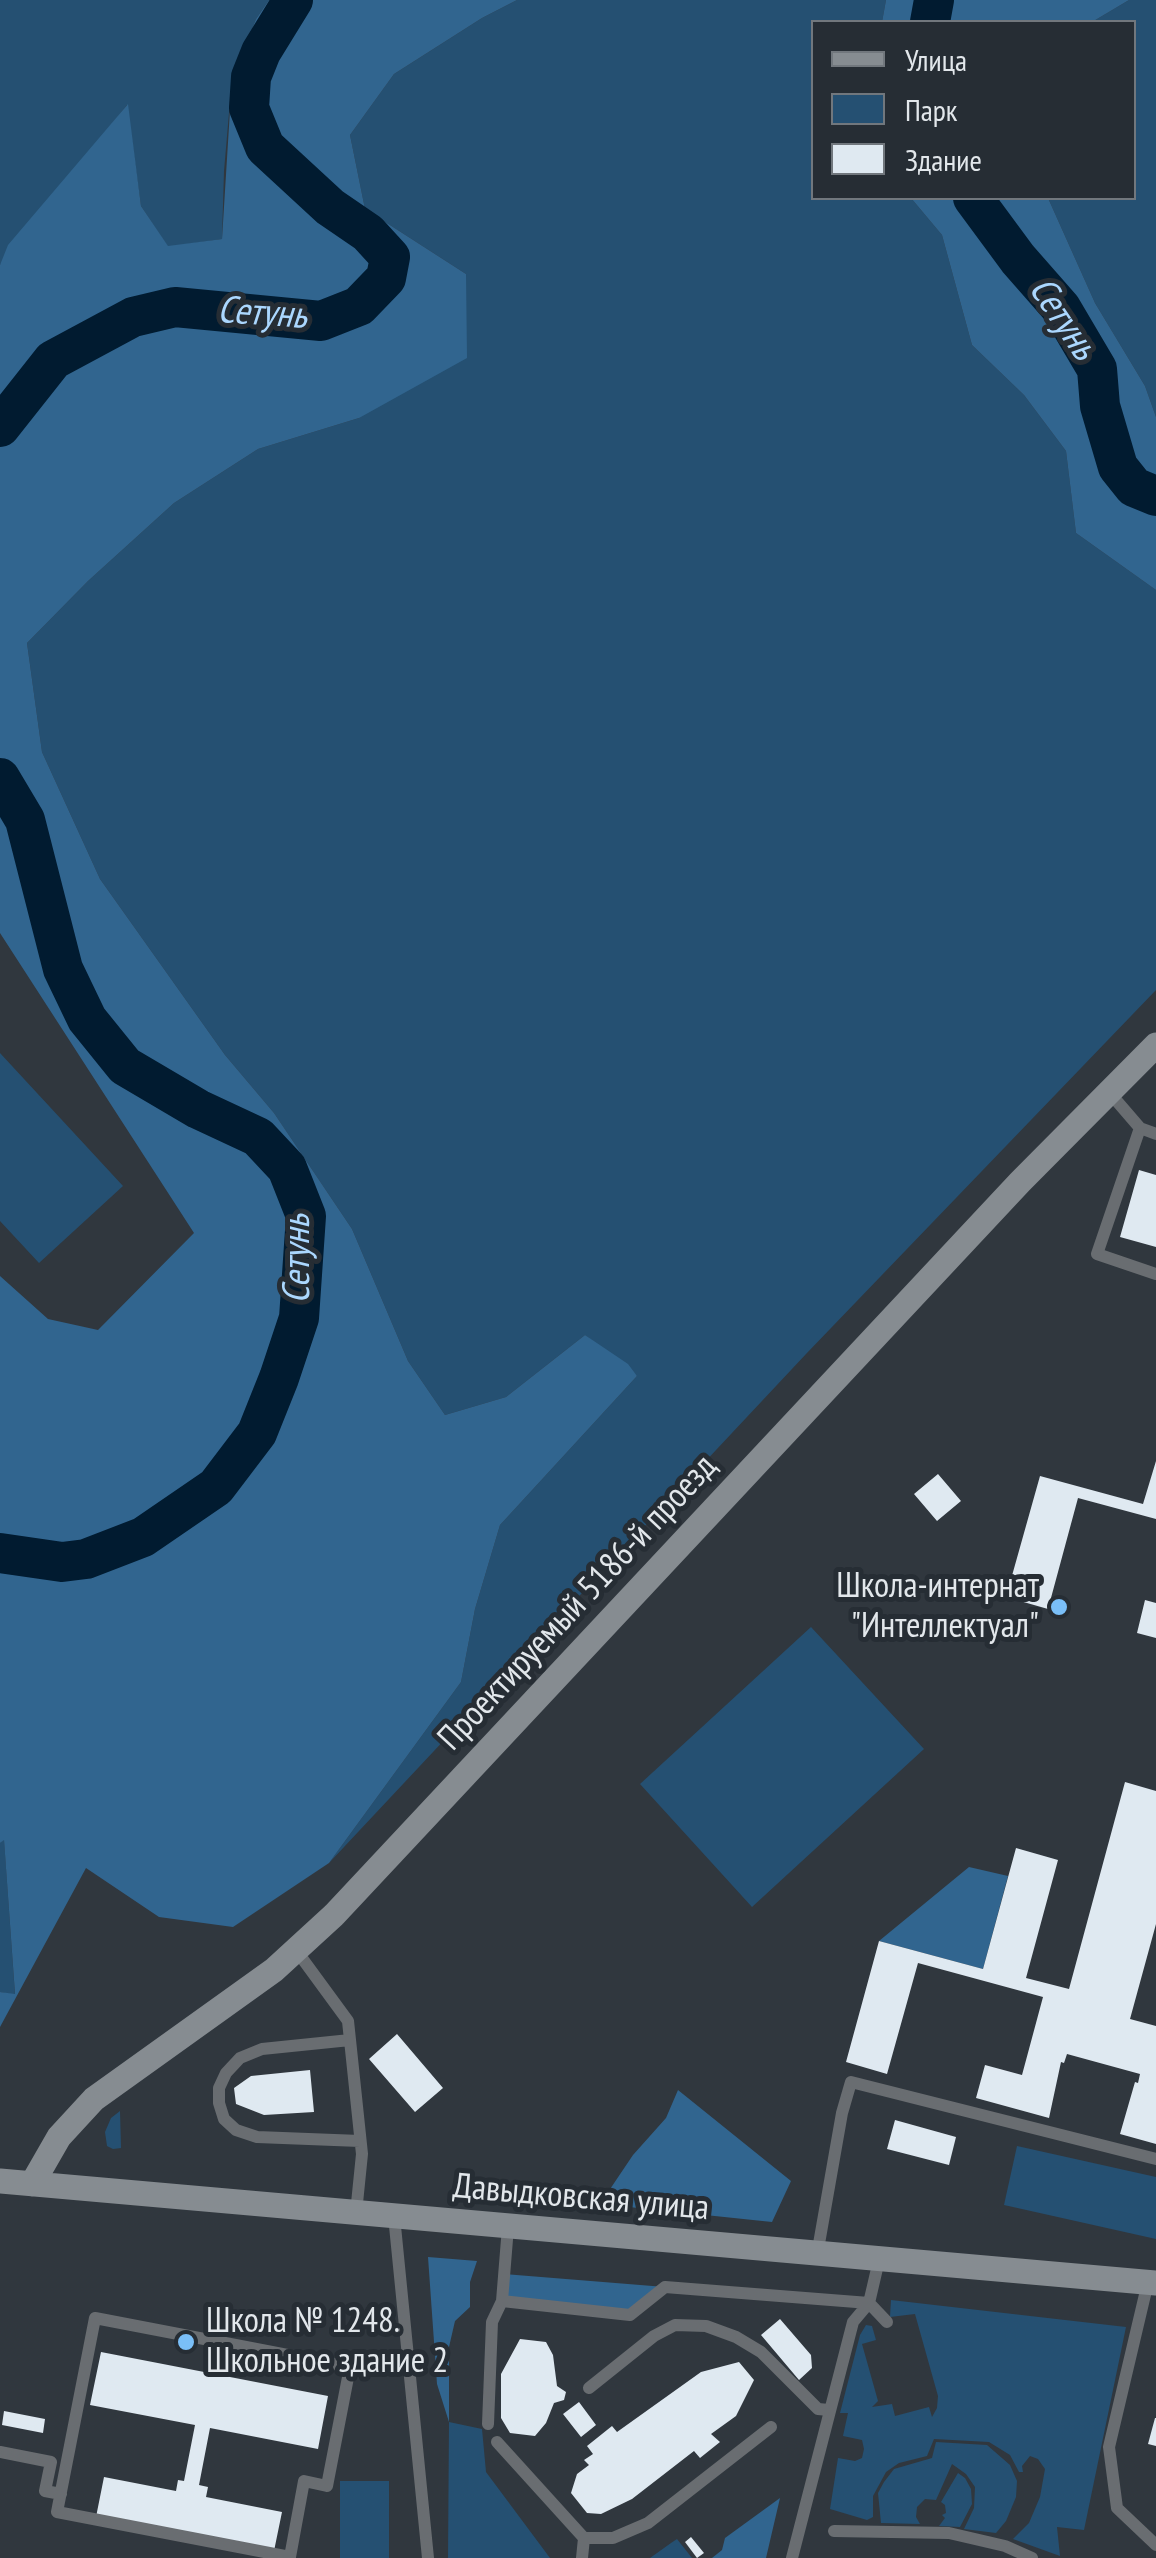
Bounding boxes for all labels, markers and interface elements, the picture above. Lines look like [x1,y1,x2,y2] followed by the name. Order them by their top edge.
[811,20,1136,200] legend
[905,40,967,79] text: Улица
[905,90,957,129] text: Парк
[905,140,982,179] text: Здание
[1018,269,1106,369] water label: Сетунь
[216,288,308,340] water label: Сетунь
[275,1214,321,1304] water label: Сетунь
[430,1446,726,1760] street label: Проектируемый 5186-й проезд
[836,1566,1039,1648] place label: Школа-интернат "Интеллектуал"
[1048,1596,1070,1618] marker: Школа-интернат "Интеллектуал"
[451,2166,711,2230] street label: Давыдковская улица
[206,2301,448,2383] place label: Школа № 1248. Школьное здание 2
[175,2331,197,2353] marker: Школа № 1248. Школьное здание 2

